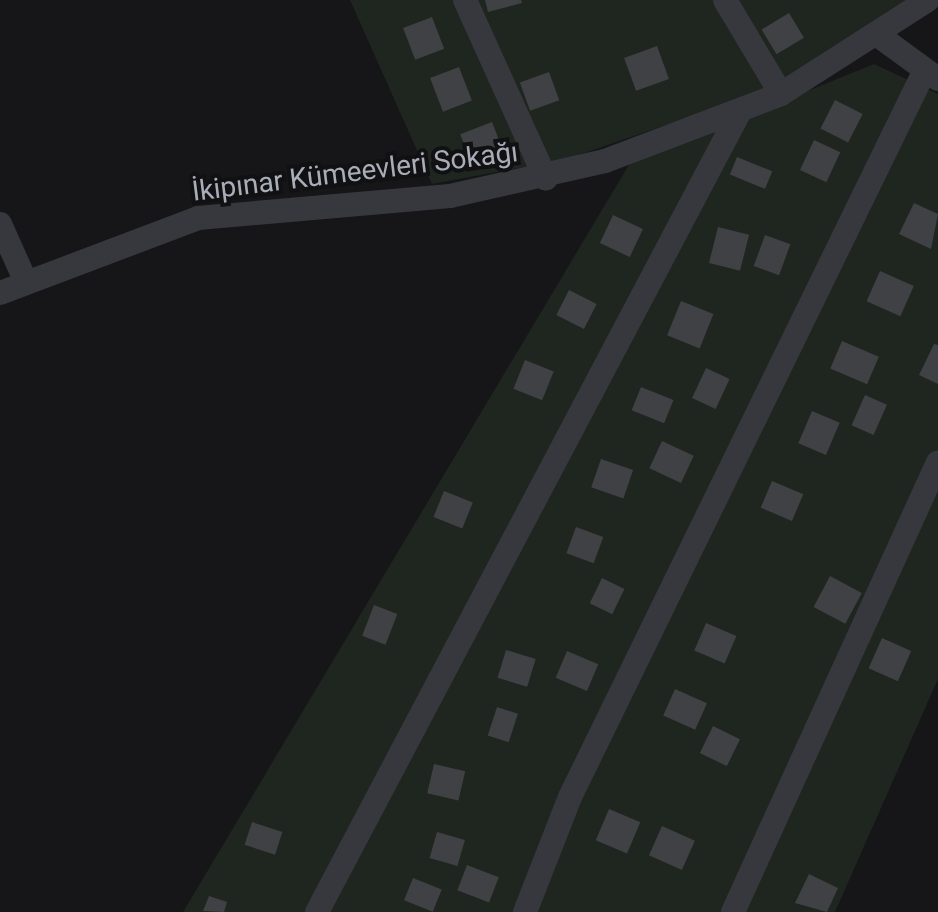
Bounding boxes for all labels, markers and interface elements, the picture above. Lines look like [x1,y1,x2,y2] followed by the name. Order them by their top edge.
[190,135,520,209] street label: İkipınar Kümeevleri Sokağı

